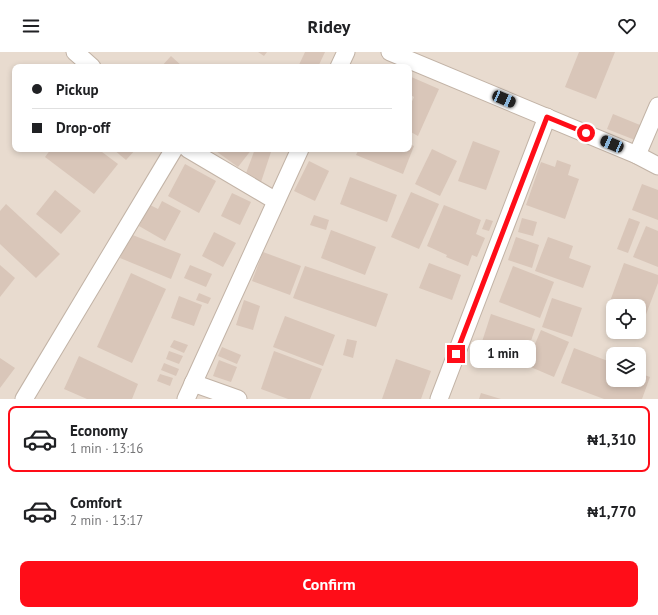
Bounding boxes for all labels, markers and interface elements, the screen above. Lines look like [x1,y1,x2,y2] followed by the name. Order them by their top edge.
[20,15,42,37] icon: menu
[308,15,350,38] text: Ridey
[616,15,638,37] icon: heart
[56,80,99,99] text: Pickup
[491,89,517,109] car
[56,118,110,137] text: Drop-off
[577,124,595,142] route start
[599,134,625,154] car
[606,299,646,387] map controls
[606,299,646,339] button: locate
[470,340,536,368] callout: 1 min
[447,345,465,363] route end
[487,345,519,362] text: 1 min
[606,347,646,387] button: layers
[22,421,58,457] icon: car
[70,421,128,440] text: Economy
[587,430,636,449] text: ₦1,310
[70,440,143,457] text: 1 min · 13:16
[22,493,58,529] icon: car
[70,493,122,512] text: Comfort
[587,502,636,521] text: ₦1,770
[70,512,143,529] text: 2 min · 13:17
[20,561,638,607] button: Confirm

